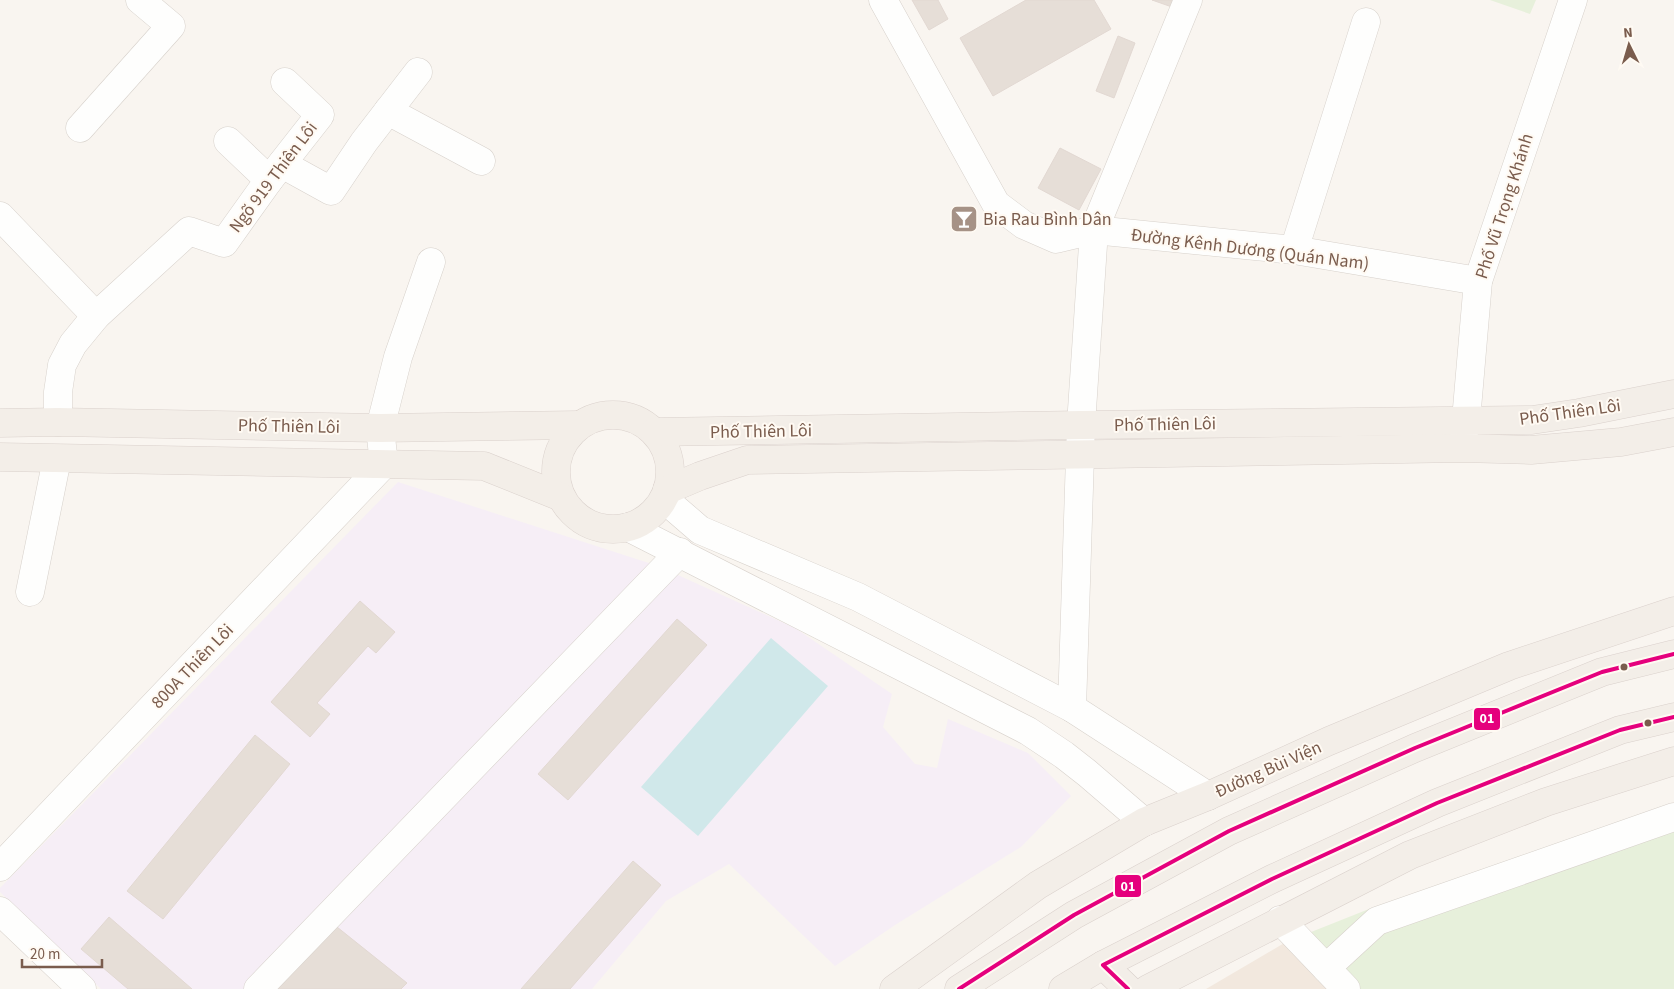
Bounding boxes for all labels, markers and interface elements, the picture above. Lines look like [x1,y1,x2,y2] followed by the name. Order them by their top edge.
[1604,20,1654,70] north arrow
[1622,23,1633,43] text: N
[223,117,323,238] street label: Ngõ 919 Thiên Lôi
[1469,130,1540,282] street label: Phố Vũ Trọng Khánh
[949,204,979,234] bar icon: Bia Rau Bình Dân
[983,207,1112,232] place label: Bia Rau Bình Dân
[1129,222,1371,277] street label: Đường Kênh Dương (Quán Nam)
[1518,393,1622,432] street label: Phố Thiên Lôi
[1114,411,1216,438] street label: Phố Thiên Lôi
[238,413,340,440] street label: Phố Thiên Lôi
[710,418,812,445] street label: Phố Thiên Lôi
[145,618,239,714] street label: 800A Thiên Lôi
[1619,662,1629,672] unlabelled marker
[1473,707,1501,731] line badge: 01
[1480,709,1494,729] text: 01
[1643,718,1653,728] unlabelled marker
[1211,735,1326,804] street label: Đường Bùi Viện
[1114,874,1142,898] line badge: 01
[1121,877,1135,897] text: 01
[22,936,102,968] scale bar
[30,944,60,965] text: 20 m

